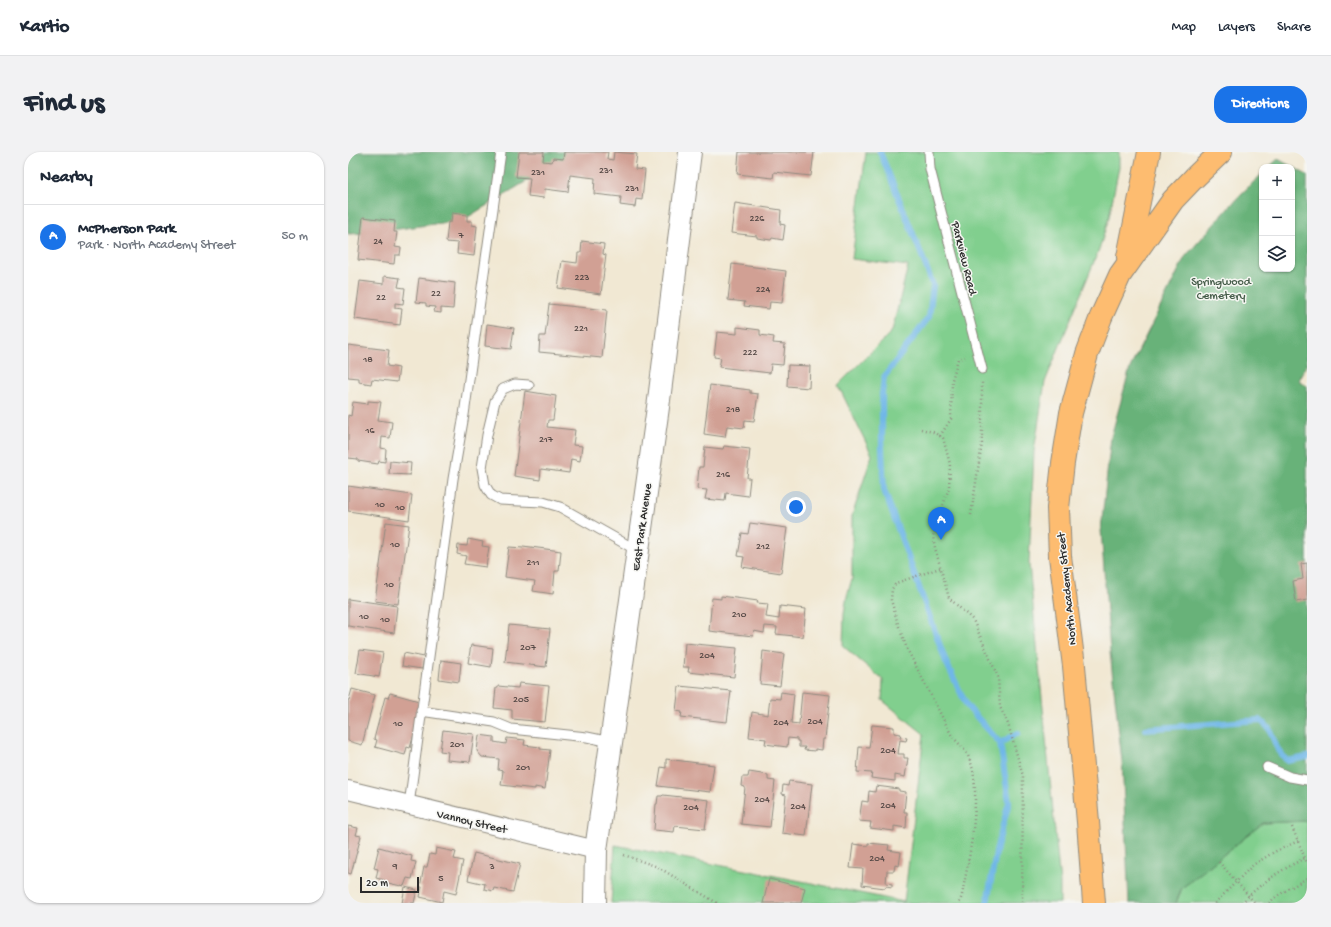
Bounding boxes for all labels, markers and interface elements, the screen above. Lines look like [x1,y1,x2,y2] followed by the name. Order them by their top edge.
[20,16,69,39] text: Kartio
[1172,19,1196,36] text: Map
[1218,19,1255,36] text: Layers
[1277,19,1311,36] text: Share
[1214,86,1307,123] button: Directions
[24,88,104,121] text: Find us
[1259,164,1295,272] map controls
[1259,164,1295,200] button: +
[599,165,613,177] house number: 231
[531,167,545,179] house number: 231
[40,168,93,188] text: Nearby
[625,183,639,195] house number: 231
[1259,200,1295,236] button: −
[750,213,765,225] house number: 226
[947,219,979,298] street label: Parkview Road
[78,220,175,238] text: McPherson Park
[49,229,57,244] text: A
[281,229,308,244] text: 50 m
[457,230,464,242] house number: 7
[373,236,383,248] house number: 24
[1259,236,1295,272] button: layers
[78,238,235,253] text: Park · North Academy Street
[575,272,590,284] house number: 223
[1191,276,1252,304] park label: Springwood Cemetery
[756,284,771,296] house number: 224
[431,288,441,300] house number: 22
[376,292,386,304] house number: 22
[574,323,588,335] house number: 221
[743,347,757,359] house number: 222
[362,354,373,366] house number: 18
[726,404,741,416] house number: 218
[364,425,375,437] house number: 16
[539,434,554,446] house number: 217
[716,469,731,481] house number: 216
[630,482,656,572] street label: East Park Avenue
[786,497,806,517] your location
[374,499,385,511] house number: 10
[394,502,405,514] house number: 10
[928,507,954,540] pin: A
[1055,531,1081,646] street label: North Academy Street
[389,539,400,551] house number: 10
[756,541,770,553] house number: 212
[527,557,539,569] house number: 211
[383,579,394,591] house number: 10
[732,609,747,621] house number: 210
[358,611,369,623] house number: 10
[379,614,390,626] house number: 10
[520,642,537,654] house number: 207
[699,650,715,662] house number: 204
[513,694,529,706] house number: 205
[807,716,823,728] house number: 204
[773,717,789,729] house number: 204
[392,718,403,730] house number: 10
[450,739,464,751] house number: 201
[880,745,896,757] house number: 204
[516,762,530,774] house number: 201
[754,794,770,806] house number: 204
[880,800,896,812] house number: 204
[790,801,806,813] house number: 204
[683,802,699,814] house number: 204
[434,808,509,838] street label: Vannoy Street
[869,853,885,865] house number: 204
[391,861,398,873] house number: 9
[488,861,495,873] house number: 3
[438,873,444,885] house number: 5
[360,875,419,894] scale bar
[366,878,388,890] text: 20 m

